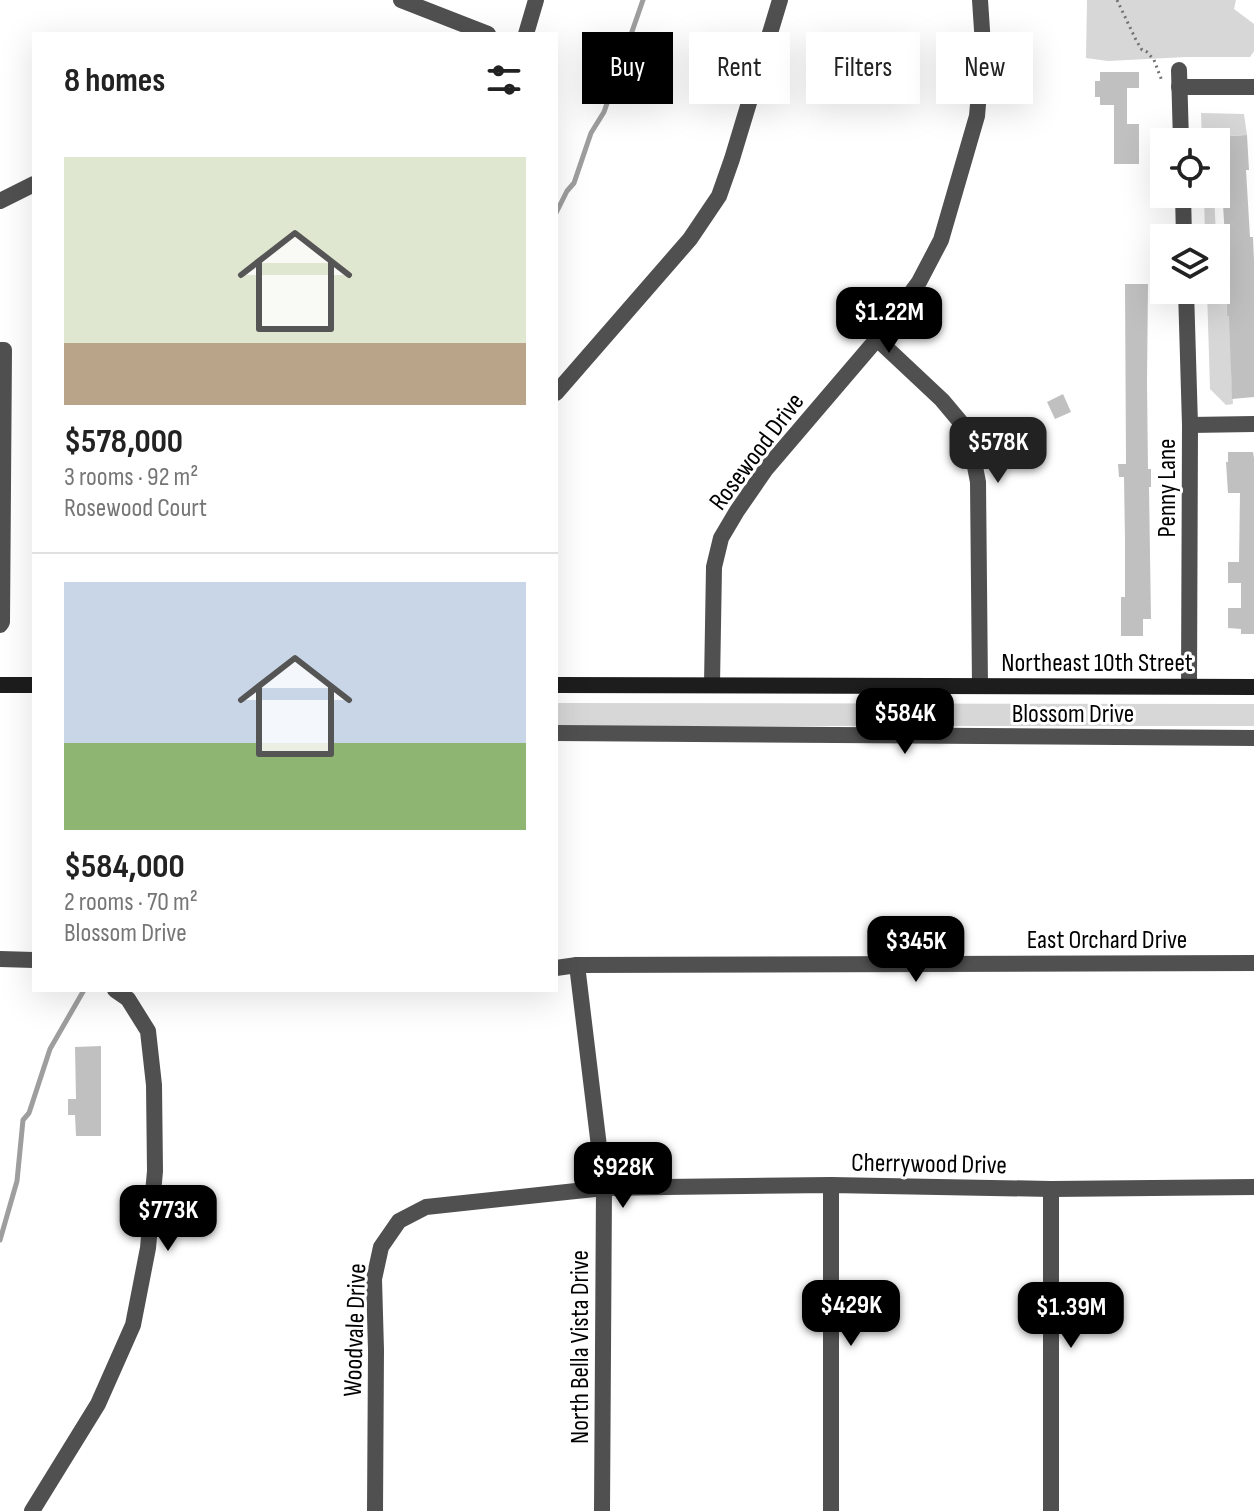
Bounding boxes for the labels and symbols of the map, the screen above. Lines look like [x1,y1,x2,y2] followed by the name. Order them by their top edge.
[824,287,954,355] pin: $1.22M
[703,387,811,517] street label: Rosewood Drive
[942,417,1054,485] pin: $578K
[1152,439,1183,537] street label: Penny Lane
[1001,648,1193,679] street label: Northeast 10th Street
[849,688,961,756] pin: $584K
[1012,699,1134,730] street label: Blossom Drive
[860,916,972,984] pin: $345K
[1027,925,1187,956] street label: East Orchard Drive
[567,1142,679,1210] pin: $928K
[851,1148,1007,1181] street label: Cherrywood Drive
[112,1185,224,1253] pin: $773K
[565,1250,596,1444] street label: North Bella Vista Drive
[338,1263,373,1397] street label: Woodvale Drive
[795,1280,907,1348] pin: $429K
[1006,1282,1136,1350] pin: $1.39M

